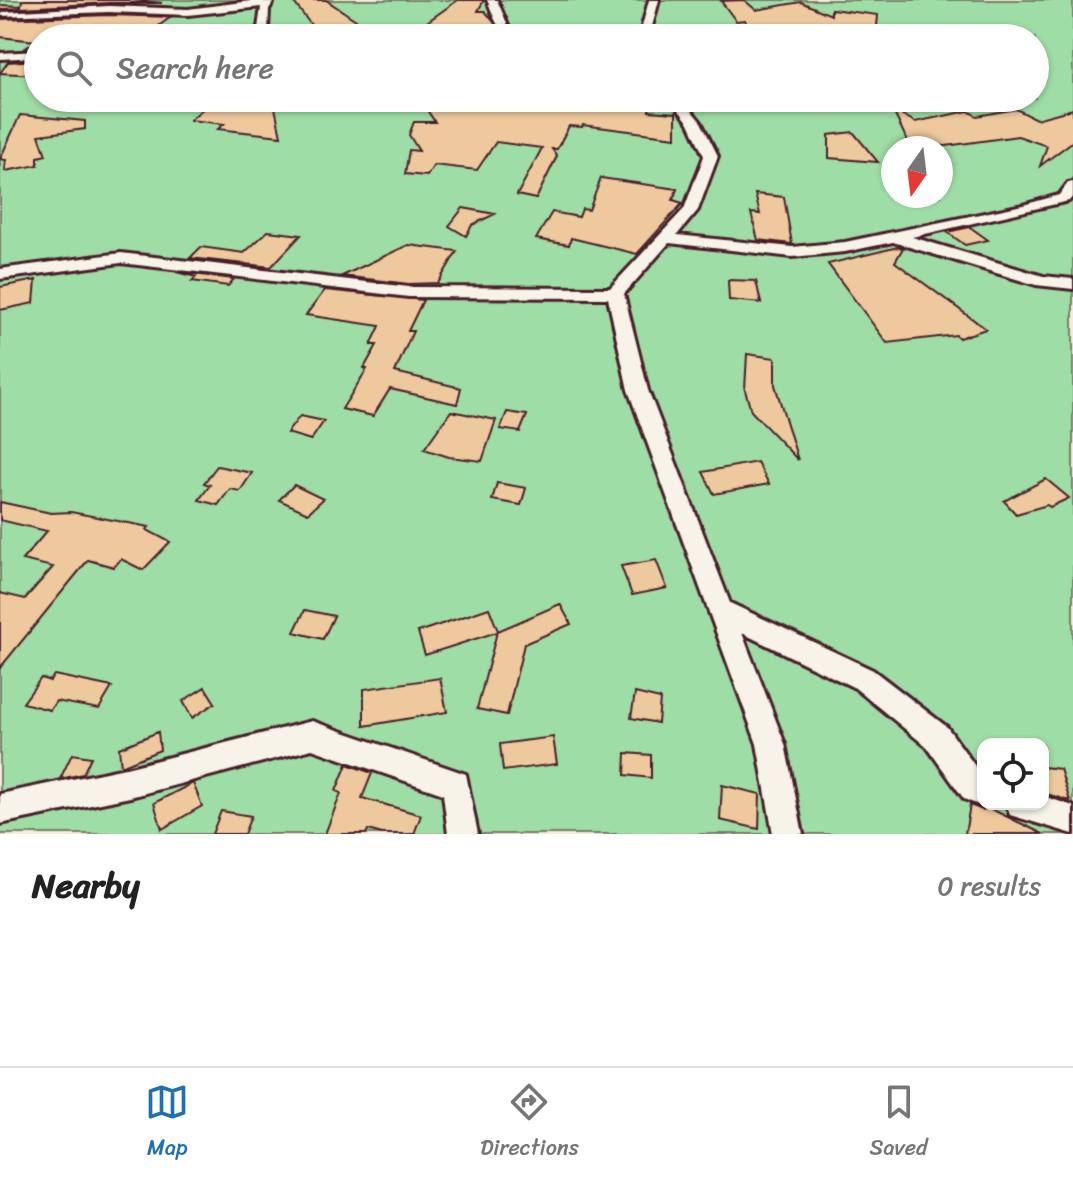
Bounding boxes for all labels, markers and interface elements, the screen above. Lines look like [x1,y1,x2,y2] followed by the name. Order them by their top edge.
[24,24,1049,112] search box
[116,41,274,95] text: Search here
[52,46,96,90] icon: search
[881,136,953,208] north arrow
[977,738,1049,810] map controls
[977,738,1049,810] button: locate
[32,856,140,916] text: Nearby
[937,863,1041,909] text: 0 results
[145,1080,189,1167] tab: Map
[480,1080,579,1167] tab: Directions
[870,1080,928,1167] tab: Saved

